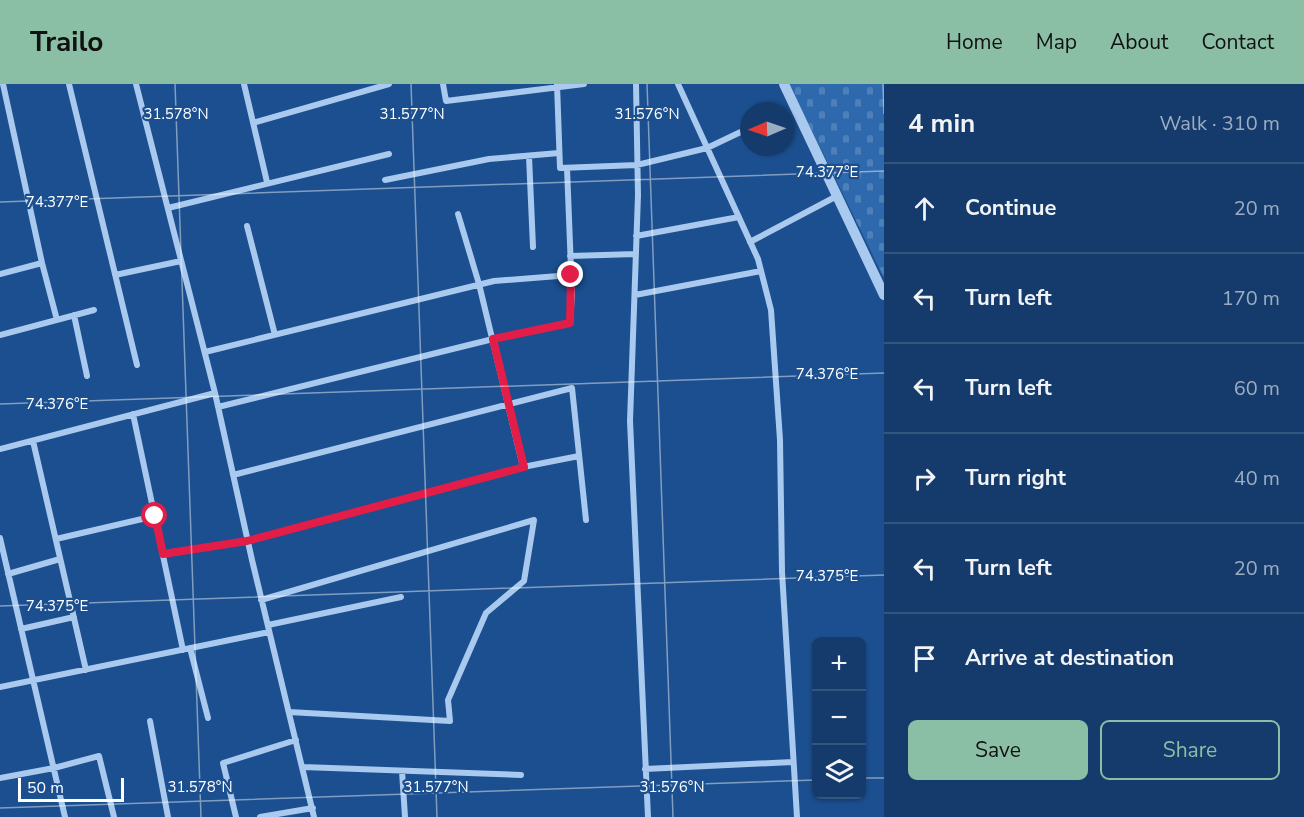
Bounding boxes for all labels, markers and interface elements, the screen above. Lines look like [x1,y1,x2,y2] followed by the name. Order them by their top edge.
[30,23,103,61] text: Trailo
[946,28,1003,56] text: Home
[1036,28,1077,56] text: Map
[1110,28,1168,56] text: About
[1201,28,1274,56] text: Contact
[740,102,794,156] north arrow
[143,104,209,124] text: 31.578°N
[379,104,445,124] text: 31.577°N
[614,104,680,124] text: 31.576°N
[908,106,975,141] text: 4 min
[1160,110,1280,137] text: Walk · 310 m
[796,162,858,182] text: 74.377°E
[26,192,88,212] text: 74.377°E
[908,192,941,225] icon: ahead
[965,193,1056,223] text: Continue
[1234,195,1280,222] text: 20 m
[557,261,583,287] route end
[908,282,941,315] icon: left
[965,283,1052,313] text: Turn left
[1222,285,1280,312] text: 170 m
[796,364,858,384] text: 74.376°E
[908,372,941,405] icon: left
[965,373,1052,403] text: Turn left
[1234,375,1280,402] text: 60 m
[26,394,88,414] text: 74.376°E
[908,462,941,495] icon: right
[965,463,1066,493] text: Turn right
[1234,465,1280,492] text: 40 m
[141,502,167,528] route start
[908,552,941,585] icon: left
[965,553,1052,583] text: Turn left
[1234,555,1280,582] text: 20 m
[796,566,858,586] text: 74.375°E
[26,596,88,616] text: 74.375°E
[812,637,866,799] map controls
[812,637,866,691] button: +
[908,642,941,675] icon: arrive
[965,643,1174,673] text: Arrive at destination
[812,691,866,745] button: −
[908,720,1088,780] button: Save
[1100,720,1280,780] button: Share
[812,745,866,799] button: layers
[18,775,124,802] scale bar
[27,777,64,799] text: 50 m
[167,777,233,797] text: 31.578°N
[403,777,469,797] text: 31.577°N
[639,777,705,797] text: 31.576°N

